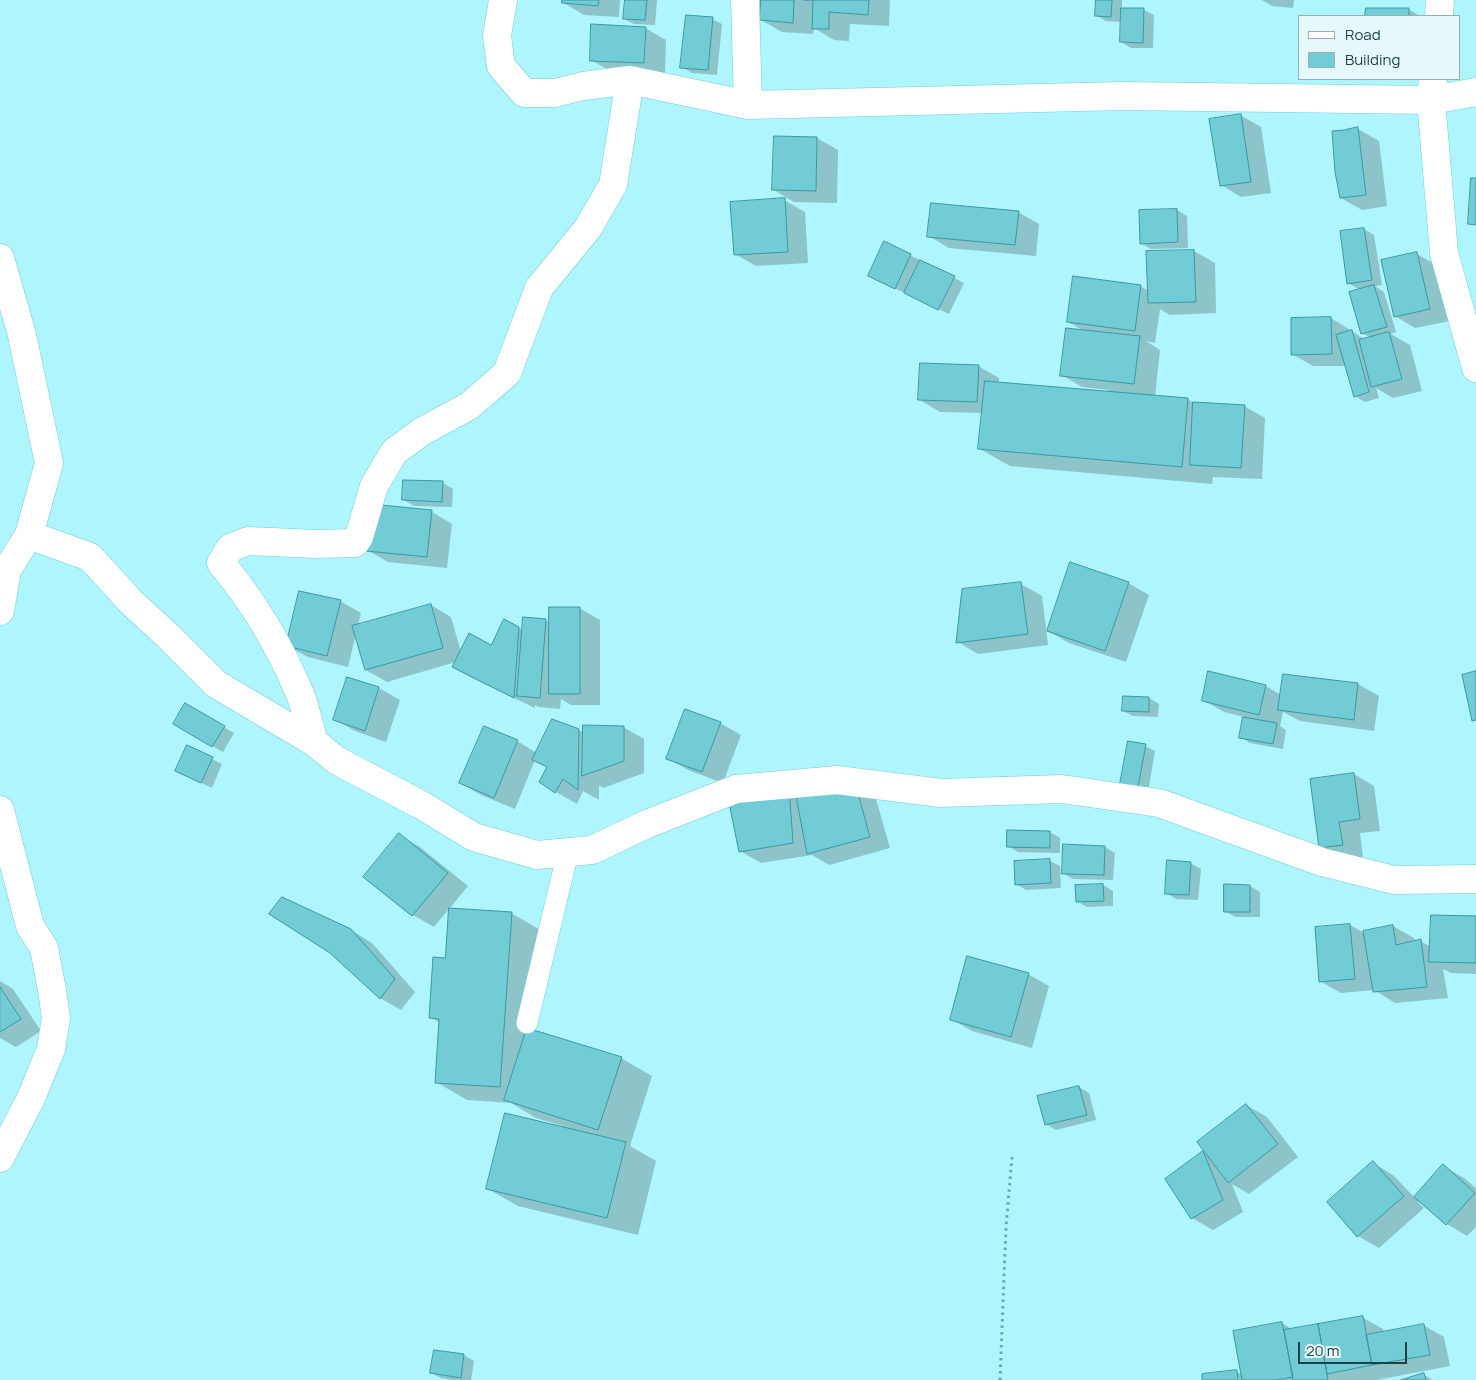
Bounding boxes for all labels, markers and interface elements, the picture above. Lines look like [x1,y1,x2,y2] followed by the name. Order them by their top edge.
[1298,15,1461,80] legend
[1345,24,1381,45] text: Road
[1345,49,1400,70] text: Building
[1301,1332,1410,1364] scale bar
[1306,1340,1339,1361] text: 20 m

